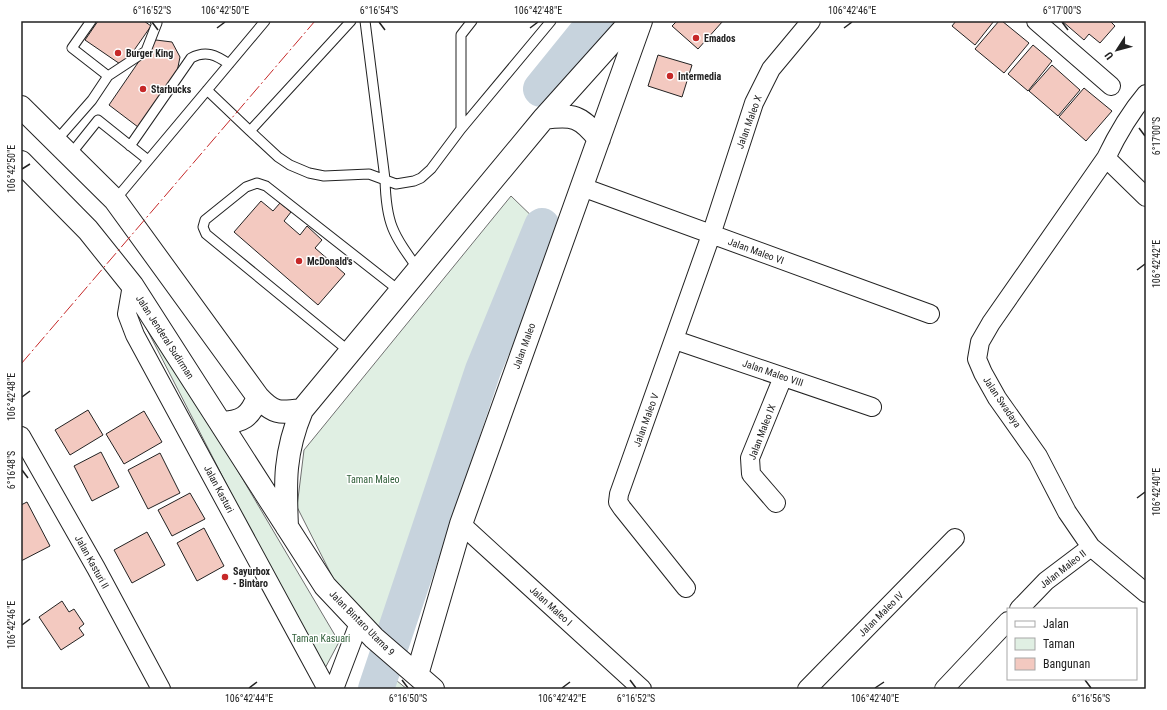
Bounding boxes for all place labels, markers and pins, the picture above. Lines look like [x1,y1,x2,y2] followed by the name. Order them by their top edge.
[691,33,701,43] marker: Emados
[704,33,736,44] place label: Emados
[113,48,123,58] marker: Burger King
[126,48,173,59] place label: Burger King
[665,71,675,81] marker: Intermedia
[678,71,721,82] place label: Intermedia
[138,84,148,94] marker: Starbucks
[151,84,192,95] place label: Starbucks
[294,256,304,266] marker: McDonald's
[307,256,353,267] place label: McDonald's
[233,566,271,589] place label: Sayurbox - Bintaro
[220,572,230,582] marker: Sayurbox - Bintaro

